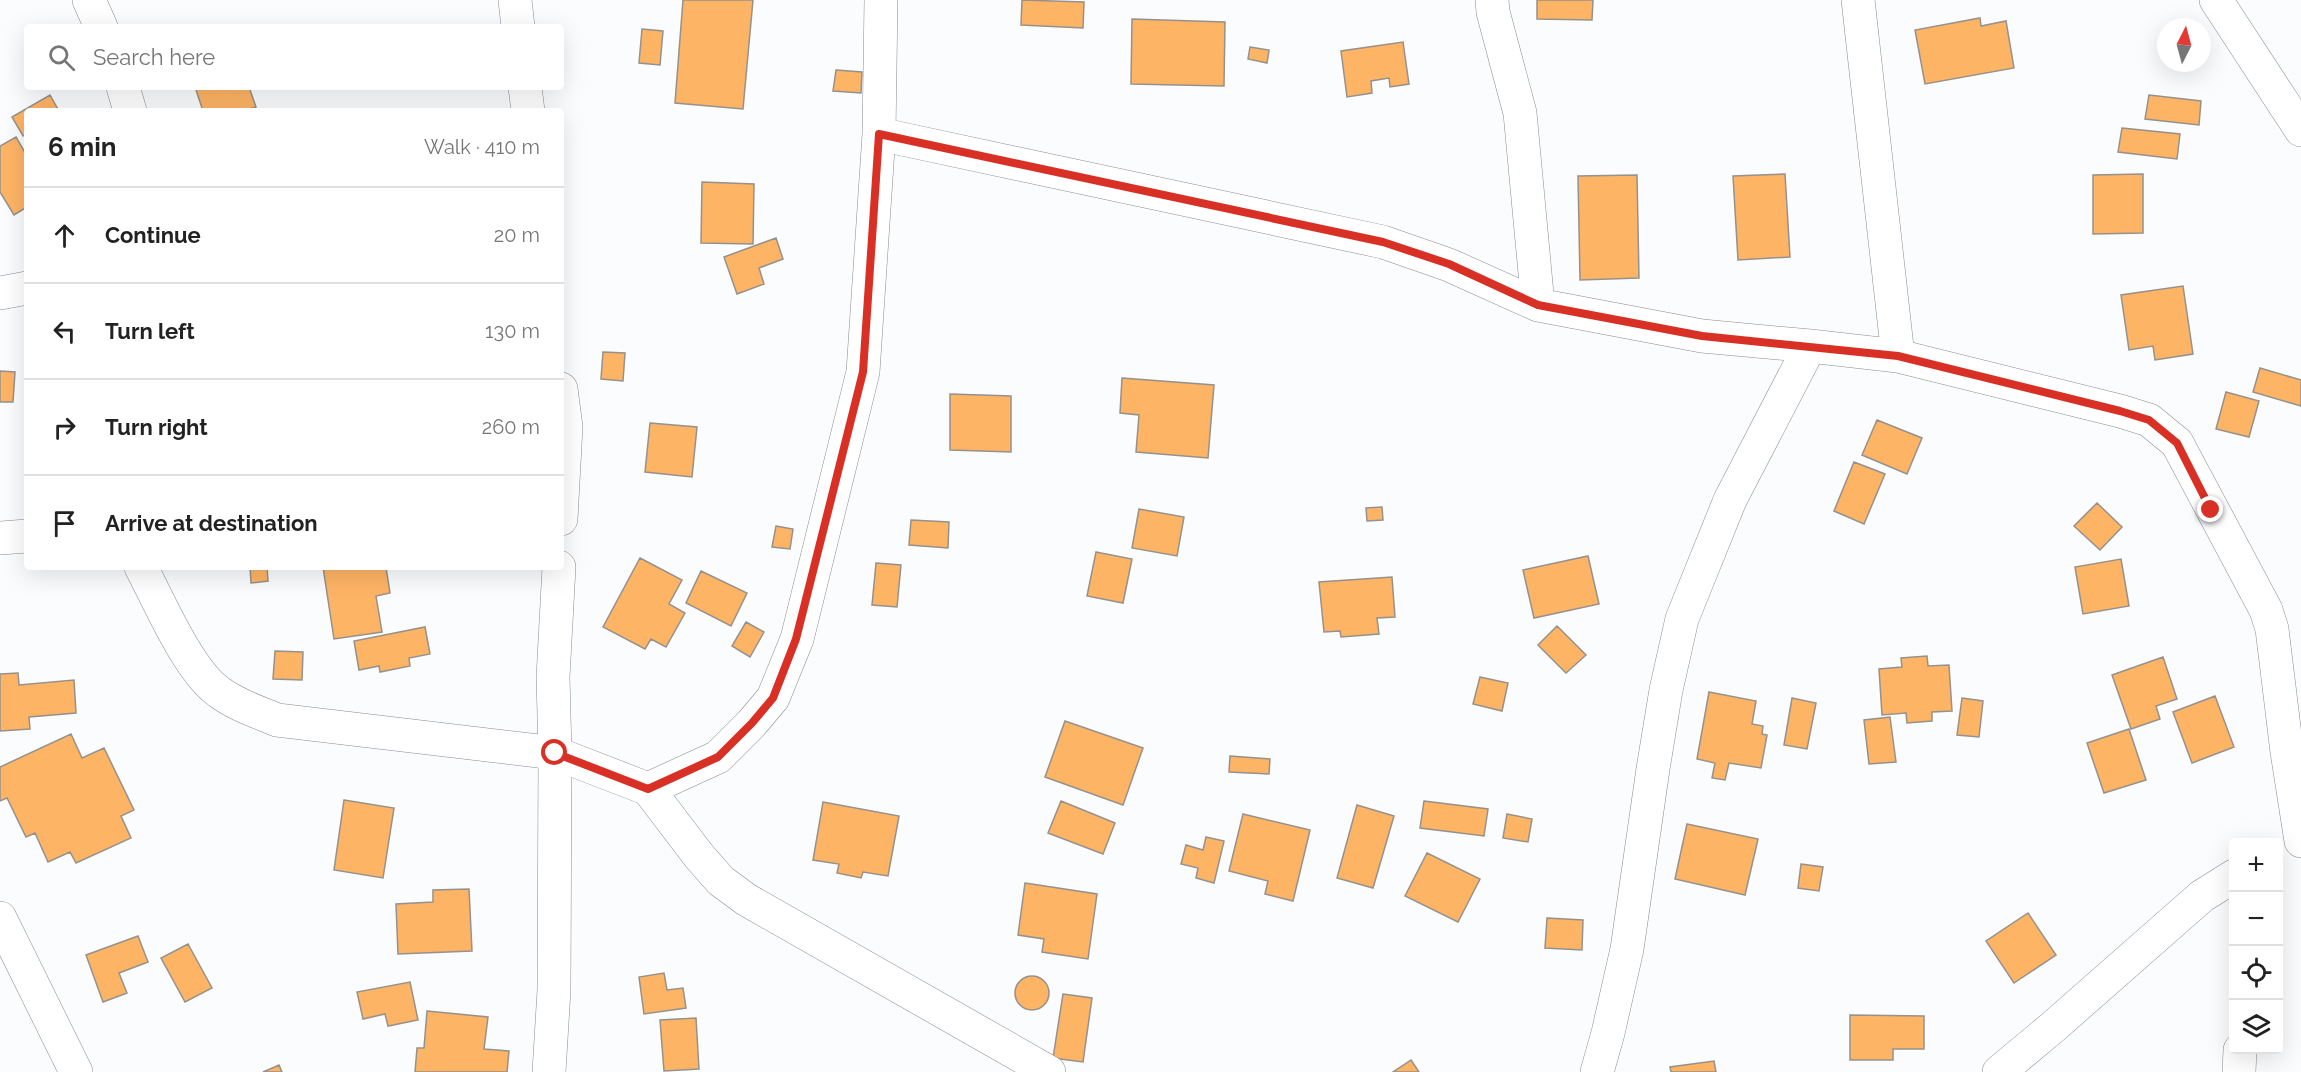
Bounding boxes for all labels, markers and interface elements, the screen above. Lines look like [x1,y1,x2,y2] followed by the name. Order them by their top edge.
[2157,18,2211,72] north arrow
[24,24,564,90] search box
[45,41,78,74] icon: search
[93,44,215,70] text: Search here
[48,132,117,162] text: 6 min
[424,135,540,159] text: Walk · 410 m
[48,219,81,252] icon: ahead
[105,222,201,248] text: Continue
[494,223,540,247] text: 20 m
[48,315,81,348] icon: left
[105,318,195,344] text: Turn left
[485,319,540,343] text: 130 m
[48,411,81,444] icon: right
[105,414,208,440] text: Turn right
[482,415,540,439] text: 260 m
[2197,496,2223,522] route end
[48,507,81,540] icon: arrive
[105,510,318,536] text: Arrive at destination
[541,739,567,765] route start
[2229,838,2283,1054] map controls
[2229,838,2283,892] button: +
[2229,892,2283,946] button: −
[2229,946,2283,1000] button: locate
[2229,1000,2283,1054] button: layers

